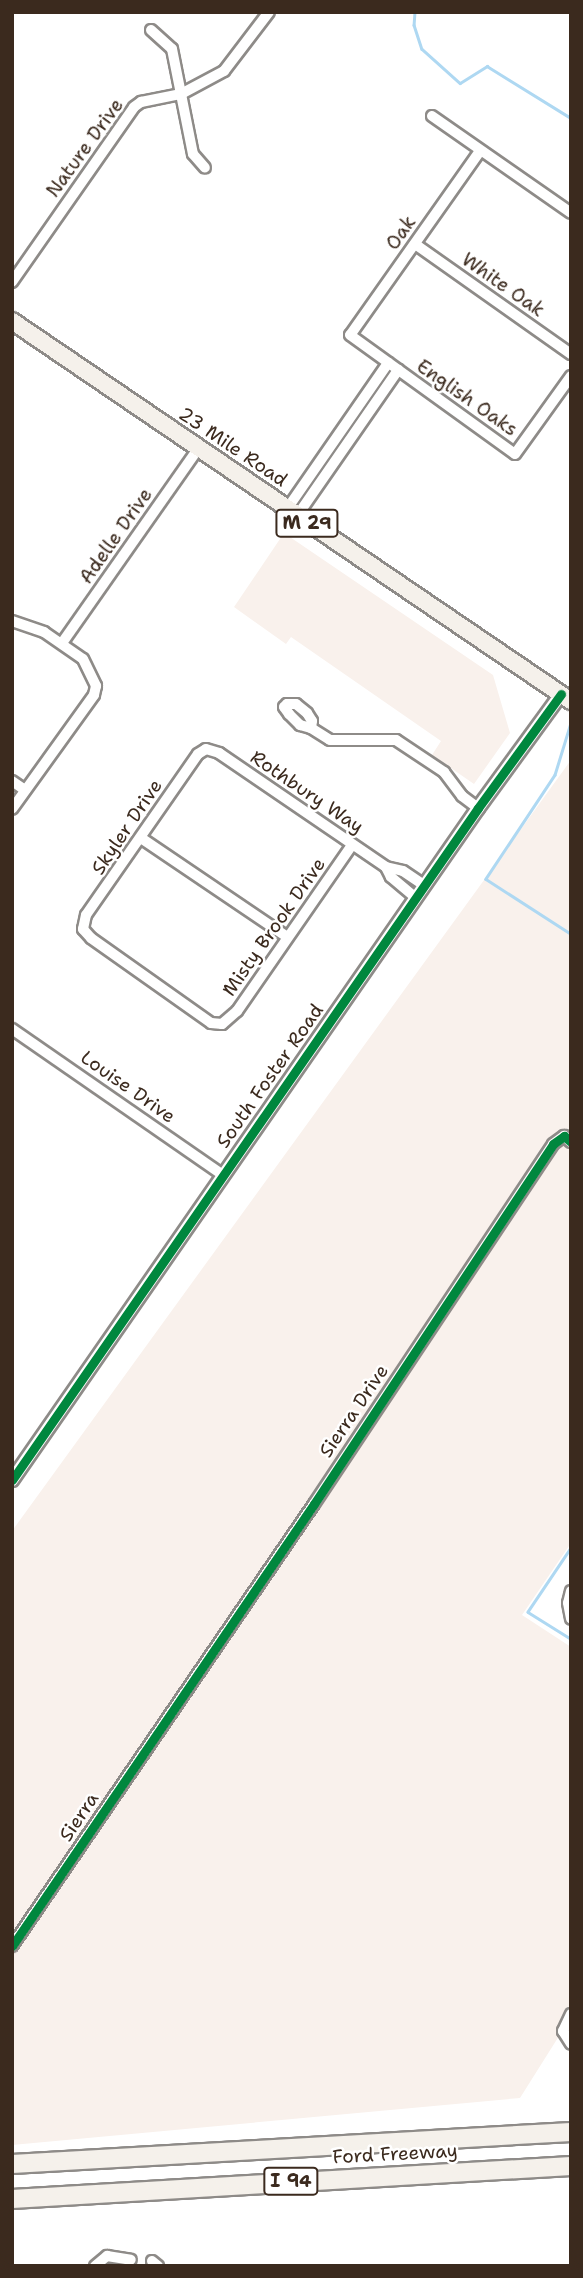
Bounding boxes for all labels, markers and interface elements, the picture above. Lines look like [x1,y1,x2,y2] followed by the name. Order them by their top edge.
[42,94,128,202] street label: Nature Drive
[381,212,421,254] street label: Oak
[457,248,549,322] street label: White Oak
[412,355,522,441] street label: English Oaks
[174,402,292,492] street label: 23 Mile Road
[75,484,157,588] street label: Adelle Drive
[274,508,340,538] road number: M 29
[246,746,368,838] street label: Rothbury Way
[87,775,167,879] street label: Skyler Drive
[218,853,330,1001] street label: Misty Brook Drive
[212,1000,328,1152] street label: South Foster Road
[76,1046,180,1128] street label: Louise Drive
[315,1360,393,1462] street label: Sierra Drive
[54,1788,104,1846] street label: Sierra
[332,2139,458,2169] street label: Ford Freeway
[263,2166,319,2196] road number: I 94

